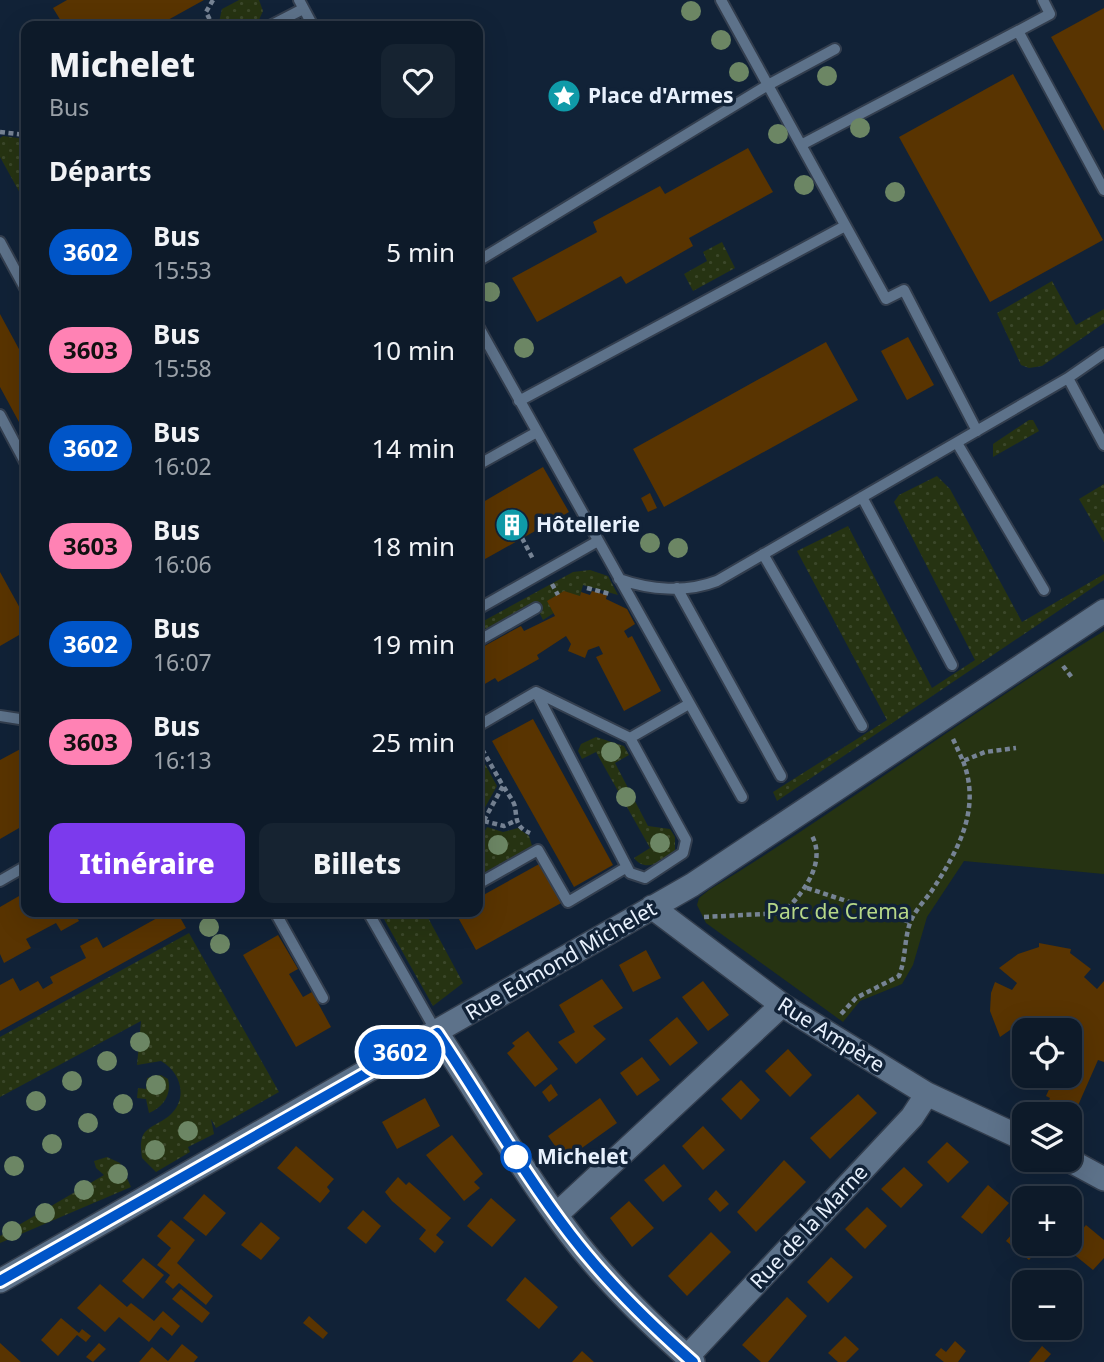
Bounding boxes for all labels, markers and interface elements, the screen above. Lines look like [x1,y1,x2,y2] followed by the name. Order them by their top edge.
[49,42,195,87] text: Michelet
[381,44,455,118] button: heart
[545,77,583,115] place icon: Place d'Armes
[588,81,734,109] place label: Place d'Armes
[49,91,89,123] text: Bus
[49,153,152,189] text: Départs
[153,218,200,254] text: Bus
[386,234,455,270] text: 5 min
[63,235,118,268] text: 3602
[153,254,212,286] text: 15:53
[153,316,200,352] text: Bus
[371,332,455,368] text: 10 min
[63,333,118,366] text: 3603
[153,352,212,384] text: 15:58
[153,414,200,450] text: Bus
[371,430,455,466] text: 14 min
[63,431,118,464] text: 3602
[153,450,212,482] text: 16:02
[493,506,531,544] building icon: Hôtellerie
[536,510,640,538] place label: Hôtellerie
[153,512,200,548] text: Bus
[371,528,455,564] text: 18 min
[63,529,118,562] text: 3603
[153,548,212,580] text: 16:06
[153,610,200,646] text: Bus
[371,626,455,662] text: 19 min
[63,627,118,660] text: 3602
[153,646,212,678] text: 16:07
[153,708,200,744] text: Bus
[371,724,455,760] text: 25 min
[63,725,118,758] text: 3603
[153,744,212,776] text: 16:13
[49,823,245,903] button: Itinéraire
[259,823,455,903] button: Billets
[460,894,661,1026] street label: Rue Edmond Michelet
[766,897,910,925] park label: Parc de Crema
[773,990,890,1078] street label: Rue Ampère
[1012,1018,1082,1340] map controls
[1012,1018,1082,1088] button: locate
[351,1029,449,1075] line badge: 3602
[373,1035,427,1068] text: 3602
[1012,1102,1082,1172] button: layers
[501,1142,531,1172] marker: Michelet
[537,1142,628,1170] place label: Michelet
[743,1158,873,1295] street label: Rue de la Marne
[1012,1186,1082,1256] button: +
[1012,1270,1082,1340] button: −

